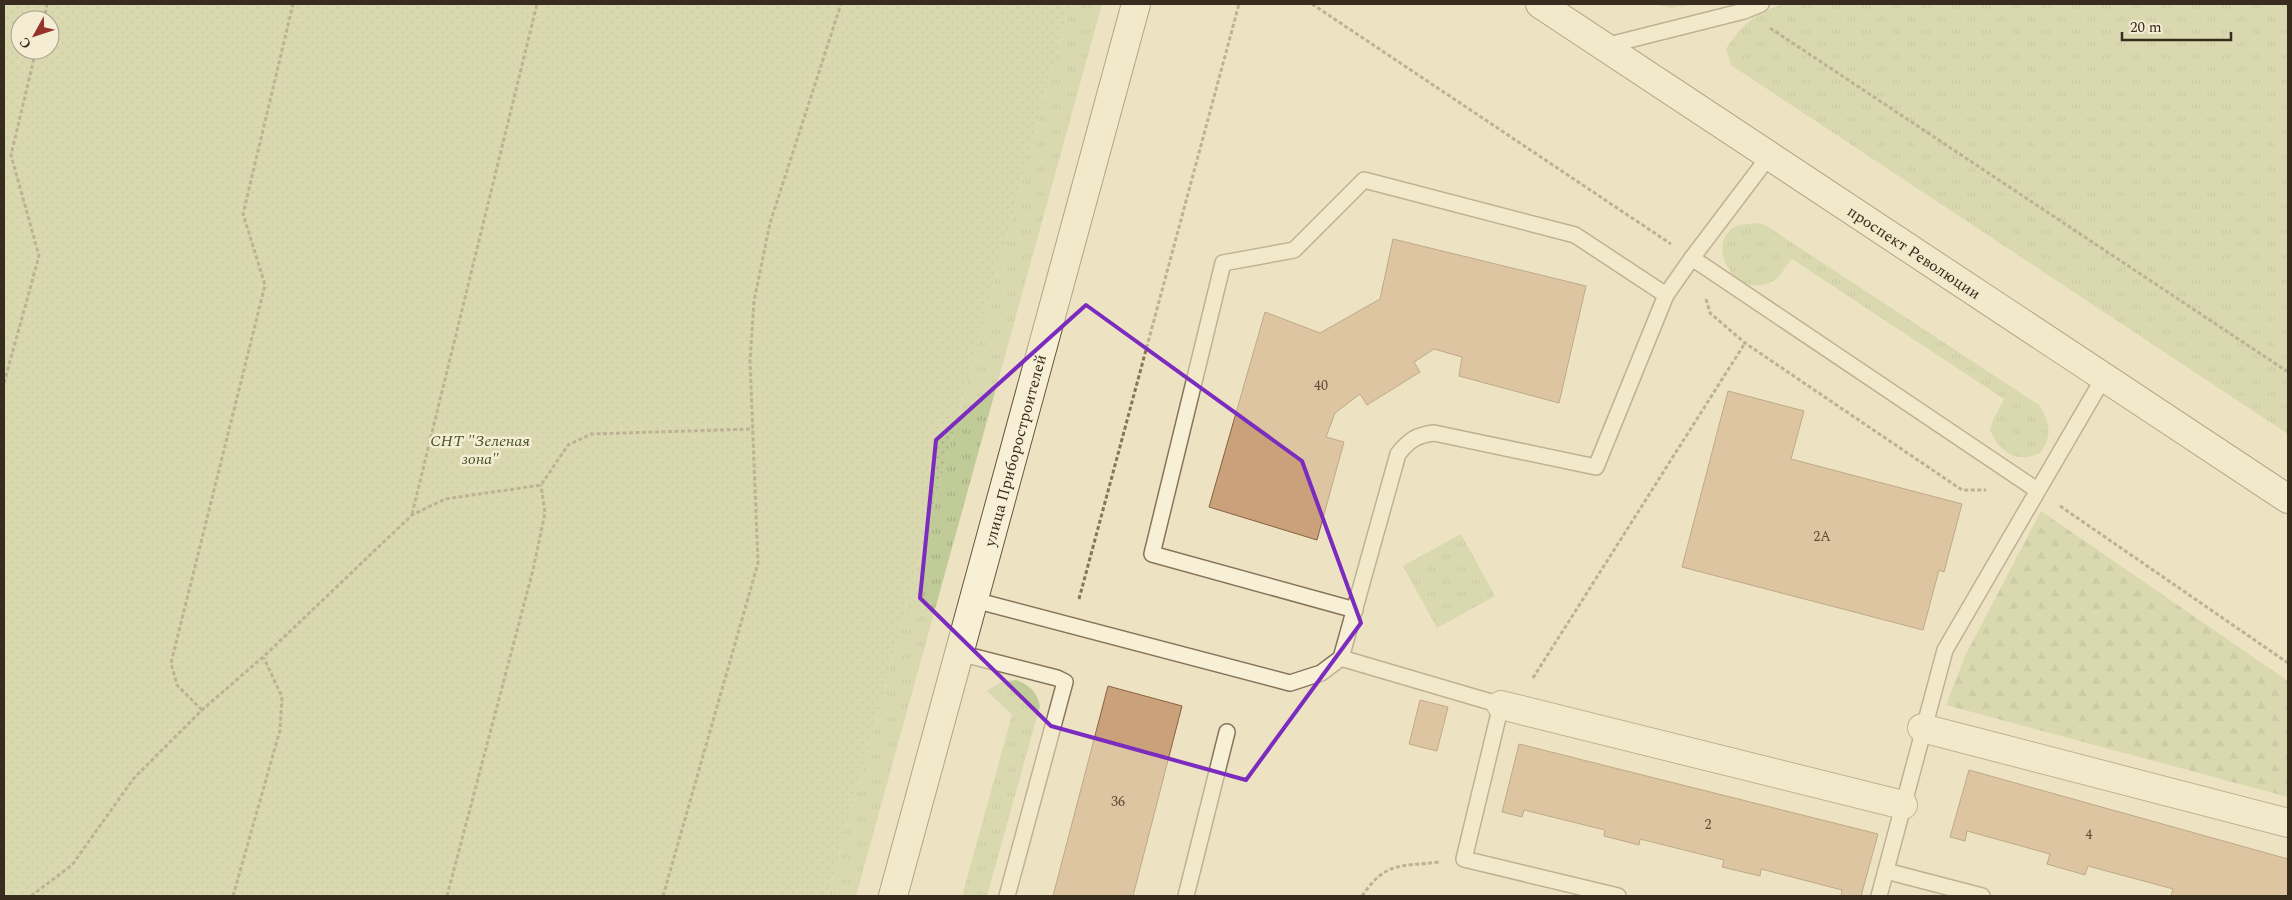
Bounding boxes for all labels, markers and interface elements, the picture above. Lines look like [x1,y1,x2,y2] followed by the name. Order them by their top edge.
[10,10,60,60] north arrow
[2122,10,2231,42] scale bar
[2130,16,2162,39] text: 20 m
[14,32,37,54] text: С
[1842,200,1985,306] street label: проспект Революции
[978,352,1053,550] street label: улица Приборостроителей
[1314,375,1328,396] house number: 40
[430,429,530,471] park label: СНТ "Зеленая зона"
[1813,526,1831,547] house number: 2А
[1111,791,1125,812] house number: 36
[1705,814,1712,835] house number: 2
[2086,824,2093,845] house number: 4

